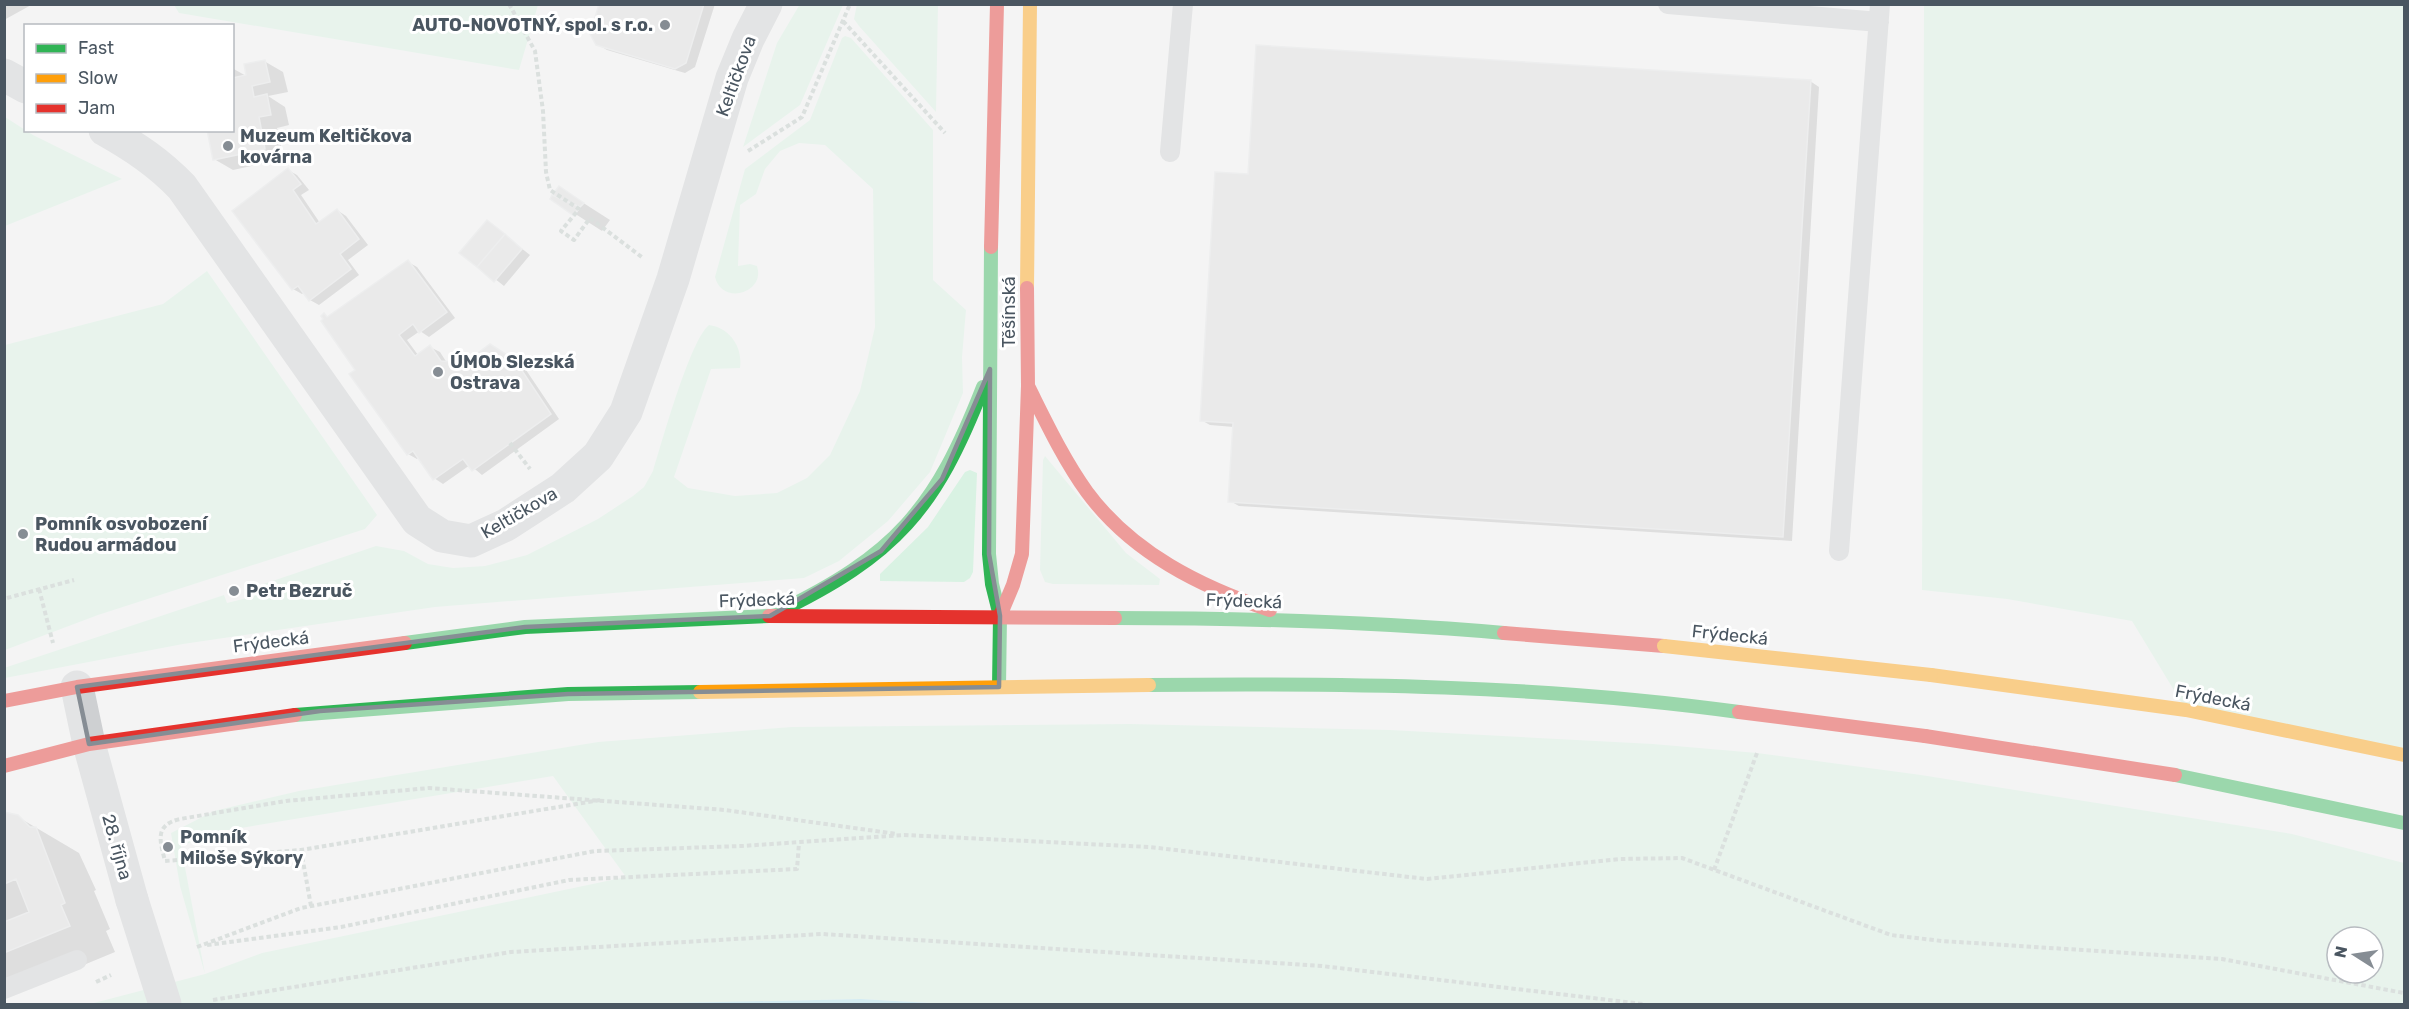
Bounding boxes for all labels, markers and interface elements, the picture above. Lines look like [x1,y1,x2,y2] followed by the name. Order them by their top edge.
[412,14,653,36] place label: AUTO-NOVOTNÝ, spol. s r.o.
[658,18,672,32] marker: AUTO-NOVOTNÝ, spol. s r.o.
[24,24,234,132] legend
[711,33,761,119] street label: Keltičkova
[78,37,114,59] text: Fast
[78,67,118,89] text: Slow
[78,97,115,119] text: Jam
[240,125,412,168] place label: Muzeum Keltičkova kovárna
[221,139,235,153] marker: Muzeum Keltičkova kovárna
[998,276,1020,348] street label: Těšínská
[450,351,575,394] place label: ÚMOb Slezská Ostrava
[431,365,445,379] marker: ÚMOb Slezská Ostrava
[477,482,561,544] street label: Keltičkova
[35,513,209,556] place label: Pomník osvobození Rudou armádou
[16,527,30,541] marker: Pomník osvobození Rudou armádou
[246,580,353,602] place label: Petr Bezruč
[227,584,241,598] marker: Petr Bezruč
[718,588,796,612] street label: Frýdecká
[1205,589,1283,613] street label: Frýdecká
[1691,620,1769,650] street label: Frýdecká
[232,626,310,658] street label: Frýdecká
[2173,680,2253,716] street label: Frýdecká
[97,811,137,883] street label: 28. října
[180,826,304,869] place label: Pomník Miloše Sýkory
[161,840,175,854] marker: Pomník Miloše Sýkory
[2325,925,2385,985] north arrow
[2330,944,2351,960] text: N

